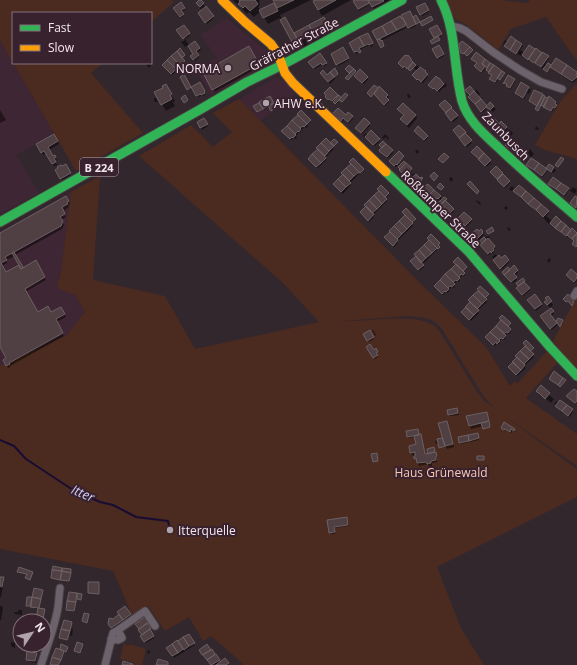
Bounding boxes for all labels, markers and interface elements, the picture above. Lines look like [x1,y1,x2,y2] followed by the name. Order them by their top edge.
[12,12,152,64] legend
[246,13,342,75] street label: Gräfrather Straße
[48,19,71,36] text: Fast
[48,39,75,56] text: Slow
[176,60,220,77] place label: NORMA
[223,63,233,73] marker: NORMA
[274,95,325,112] place label: AHW e.K.
[261,98,271,108] marker: AHW e.K.
[478,108,534,164] street label: Zaunbusch
[80,158,118,176] road number: B 224
[397,166,485,252] street label: Roßkamper Straße
[394,464,488,481] park label: Haus Grünewald
[69,480,98,506] water label: Itter
[178,522,236,539] place label: Itterquelle
[165,525,175,535] marker: Itterquelle
[12,613,52,653] north arrow
[32,619,49,635] text: N

